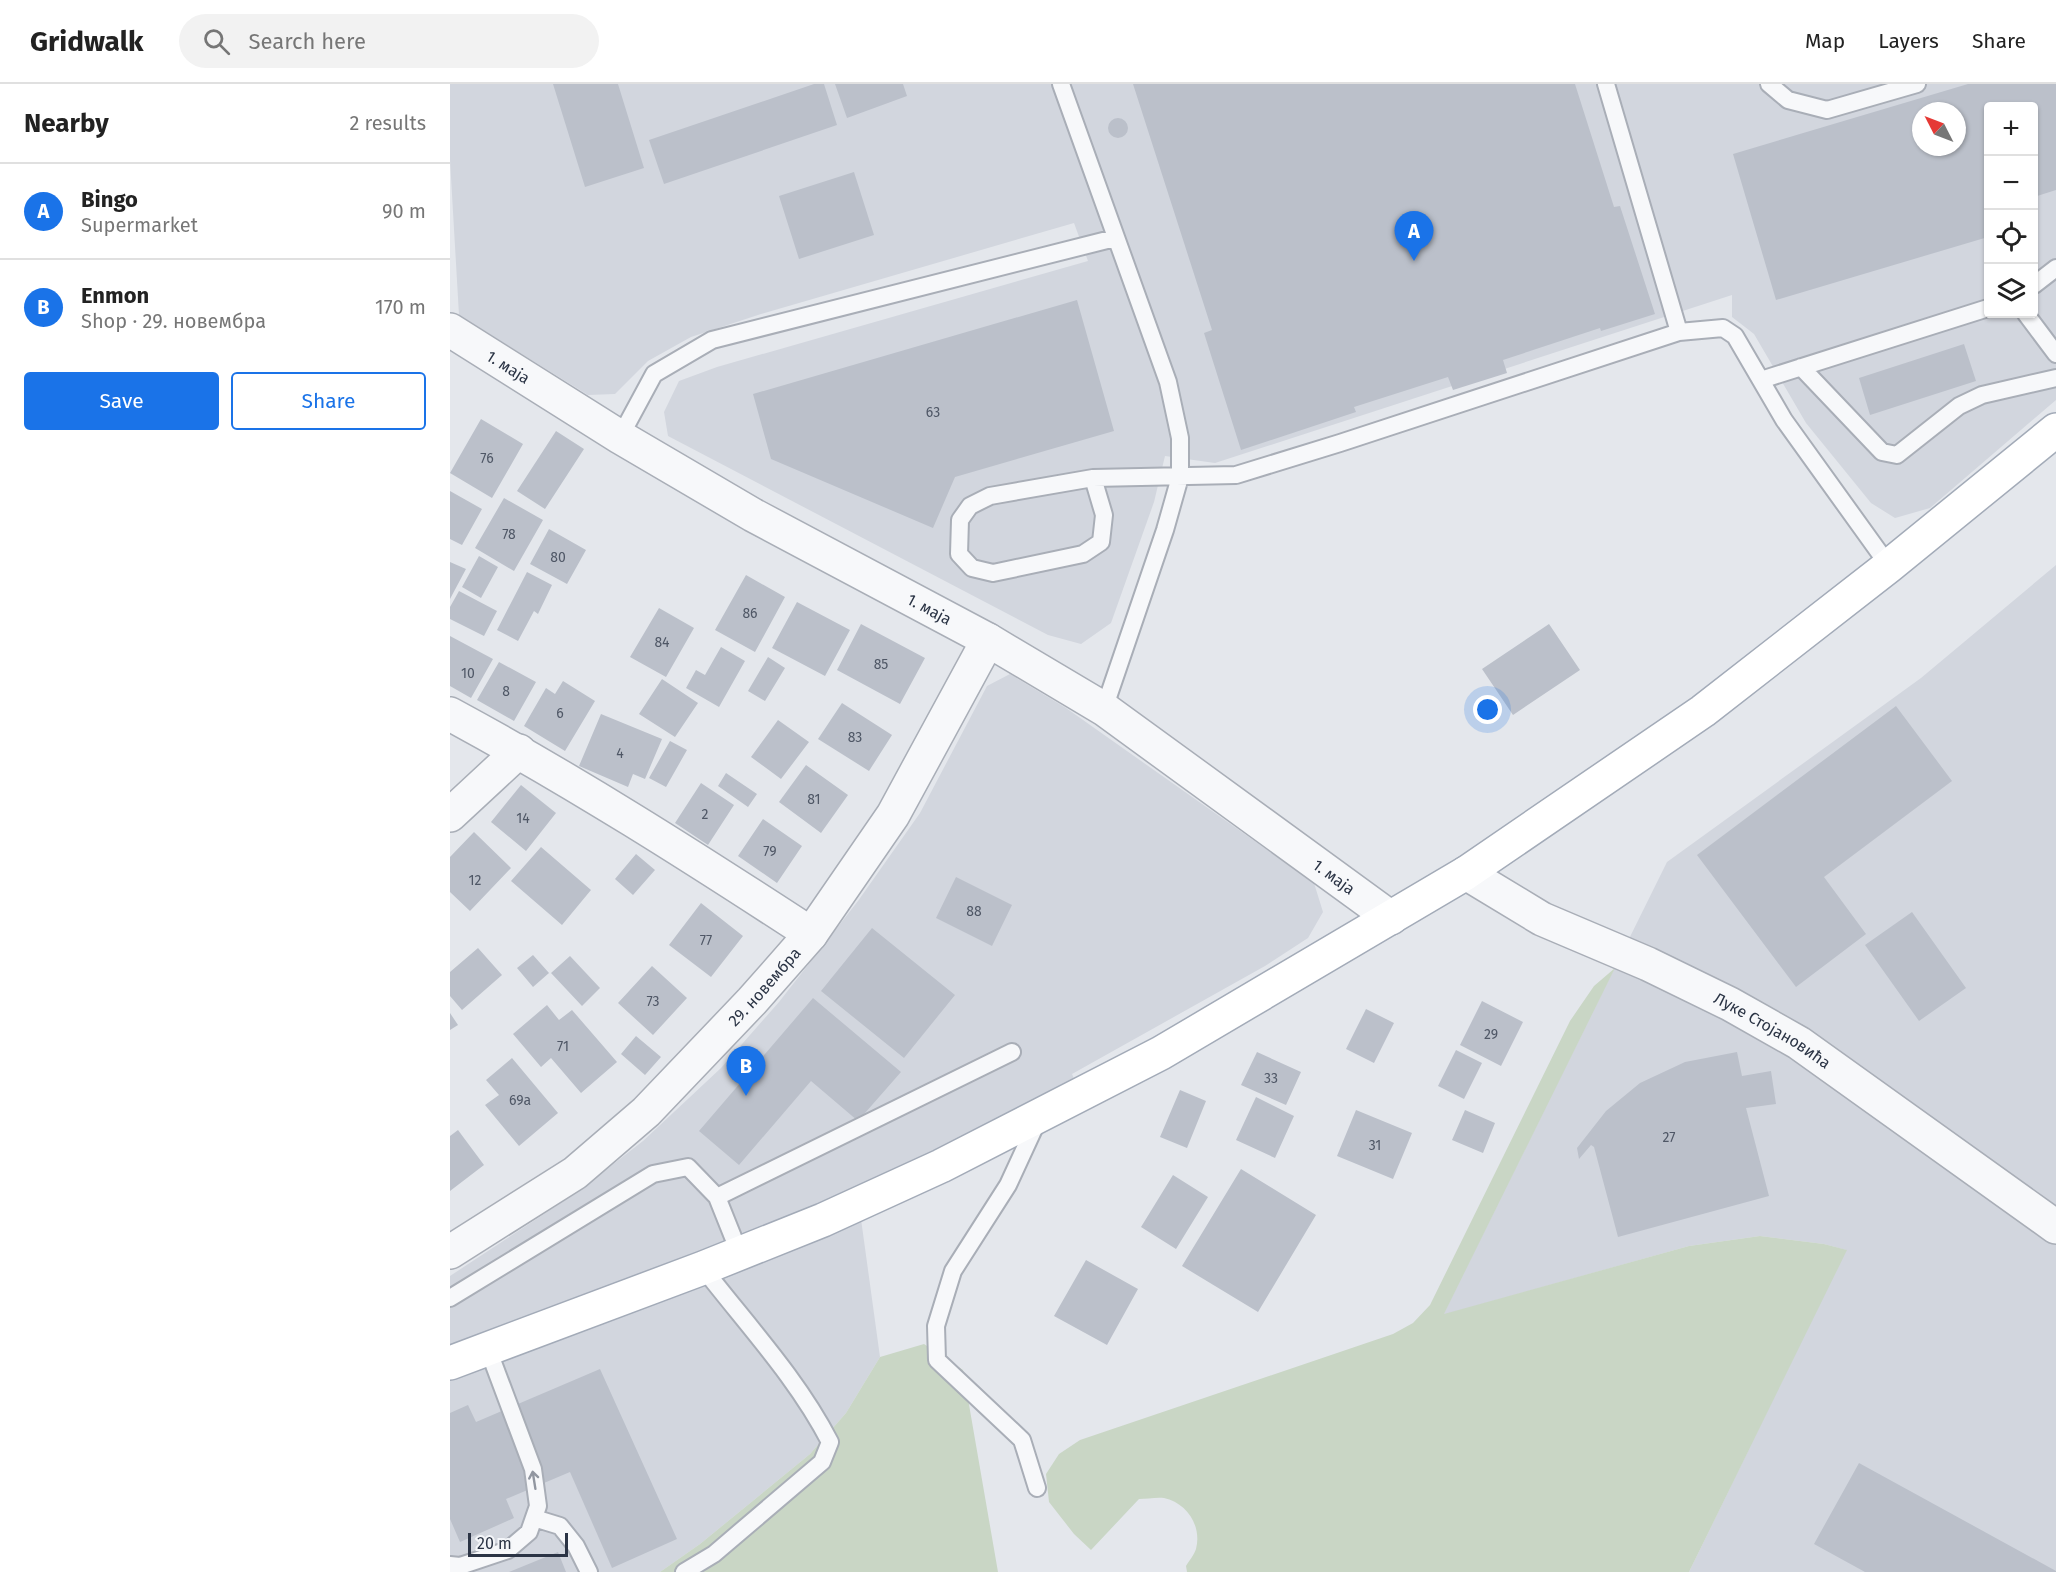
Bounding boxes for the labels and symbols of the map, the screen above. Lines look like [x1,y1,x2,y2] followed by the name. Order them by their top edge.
[1912,102,1966,156] north arrow
[1394,212,1434,261] pin: A
[483,346,534,387] street label: 1. маја
[926,404,940,421] house number: 63
[480,450,494,467] house number: 76
[502,526,516,543] house number: 78
[550,549,566,566] house number: 80
[904,589,955,628] street label: 1. маја
[742,605,758,622] house number: 86
[654,634,670,651] house number: 84
[874,656,888,673] house number: 85
[461,665,475,682] house number: 10
[502,683,510,700] house number: 8
[1473,695,1502,724] your location
[556,705,564,722] house number: 6
[848,729,862,746] house number: 83
[616,745,624,762] house number: 4
[807,791,821,808] house number: 81
[702,806,709,823] house number: 2
[516,810,530,827] house number: 14
[763,843,777,860] house number: 79
[1309,855,1359,898] street label: 1. маја
[469,872,482,889] house number: 12
[966,903,982,920] house number: 88
[700,932,712,949] house number: 77
[724,943,804,1030] street label: 29. новембра
[1711,988,1835,1072] street label: Луке Стојановића
[646,993,660,1010] house number: 73
[1484,1026,1498,1043] house number: 29
[557,1038,569,1055] house number: 71
[726,1046,766,1096] pin: B
[1264,1070,1278,1087] house number: 33
[509,1092,531,1109] house number: 69a
[1662,1129,1676,1146] house number: 27
[1369,1137,1381,1154] house number: 31
[529,1471,540,1490] one-way arrow
[468,1530,568,1558] scale bar

